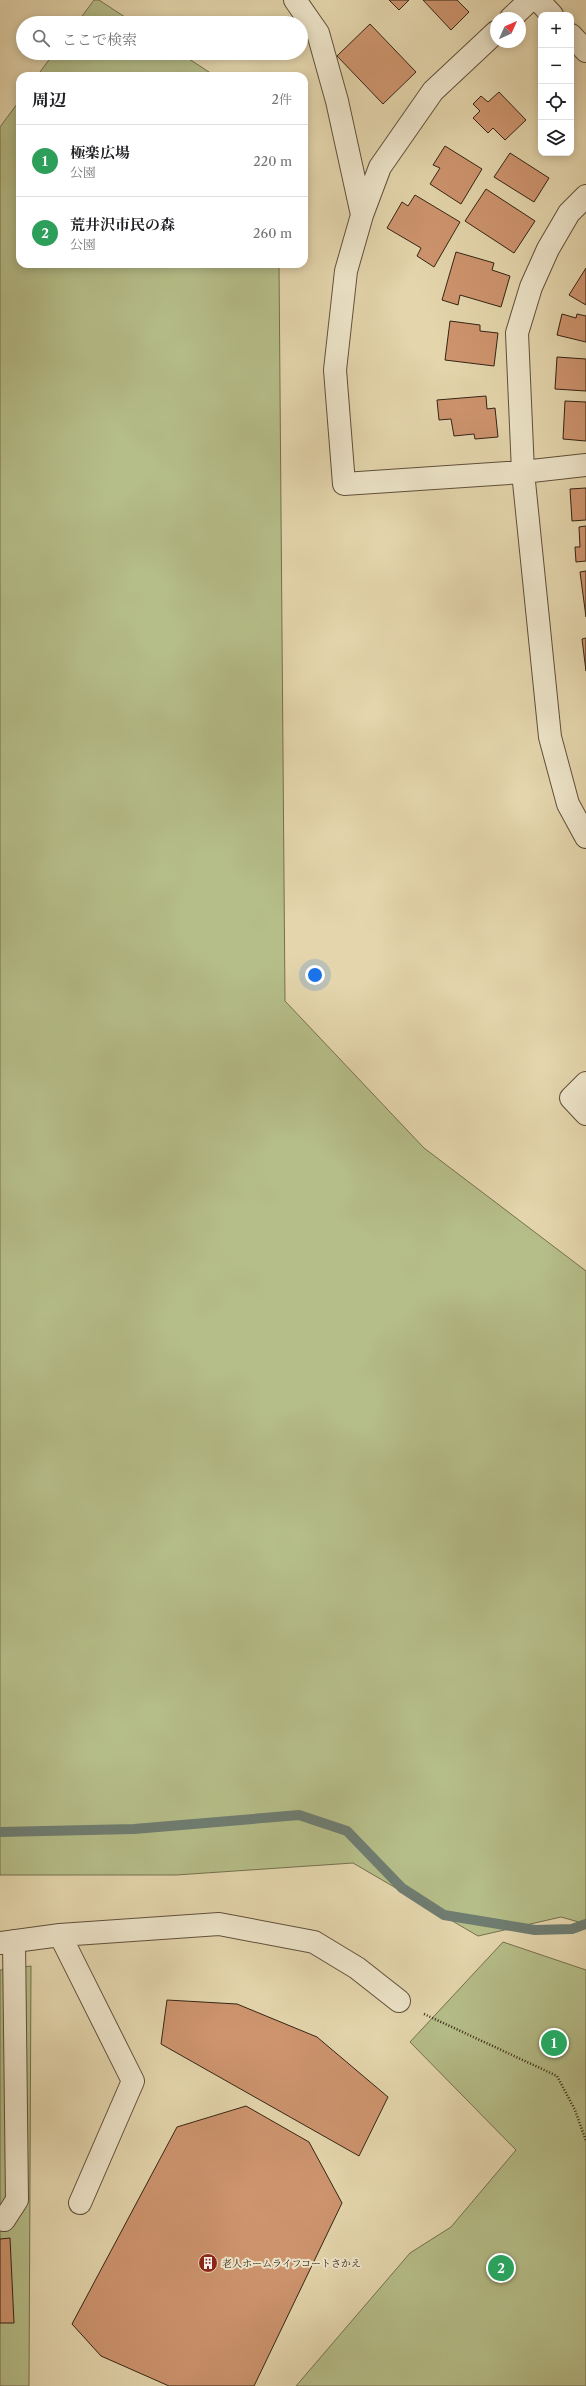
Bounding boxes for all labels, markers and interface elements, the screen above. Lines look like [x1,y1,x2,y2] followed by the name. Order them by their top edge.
[490,12,526,48] north arrow
[538,12,574,156] map controls
[538,12,574,48] button: +
[16,16,308,60] search box
[30,27,52,49] icon: search
[62,30,137,49] text: ここで検索
[538,48,574,84] button: −
[538,84,574,120] button: locate
[32,90,66,110] text: 周辺
[272,91,292,107] text: 2件
[538,120,574,156] button: layers
[70,143,130,162] text: 極楽広場
[42,153,48,169] text: 1
[253,153,292,169] text: 220 m
[70,164,96,180] text: 公園
[70,215,175,234] text: 荒井沢市民の森
[41,225,49,241] text: 2
[253,225,292,241] text: 260 m
[70,236,96,252] text: 公園
[305,965,325,985] your location
[541,2028,567,2058] pin: 1
[197,2252,219,2274] building icon: 老人ホームライフコートさかえ
[488,2253,514,2283] pin: 2
[222,2257,361,2270] place label: 老人ホームライフコートさかえ

